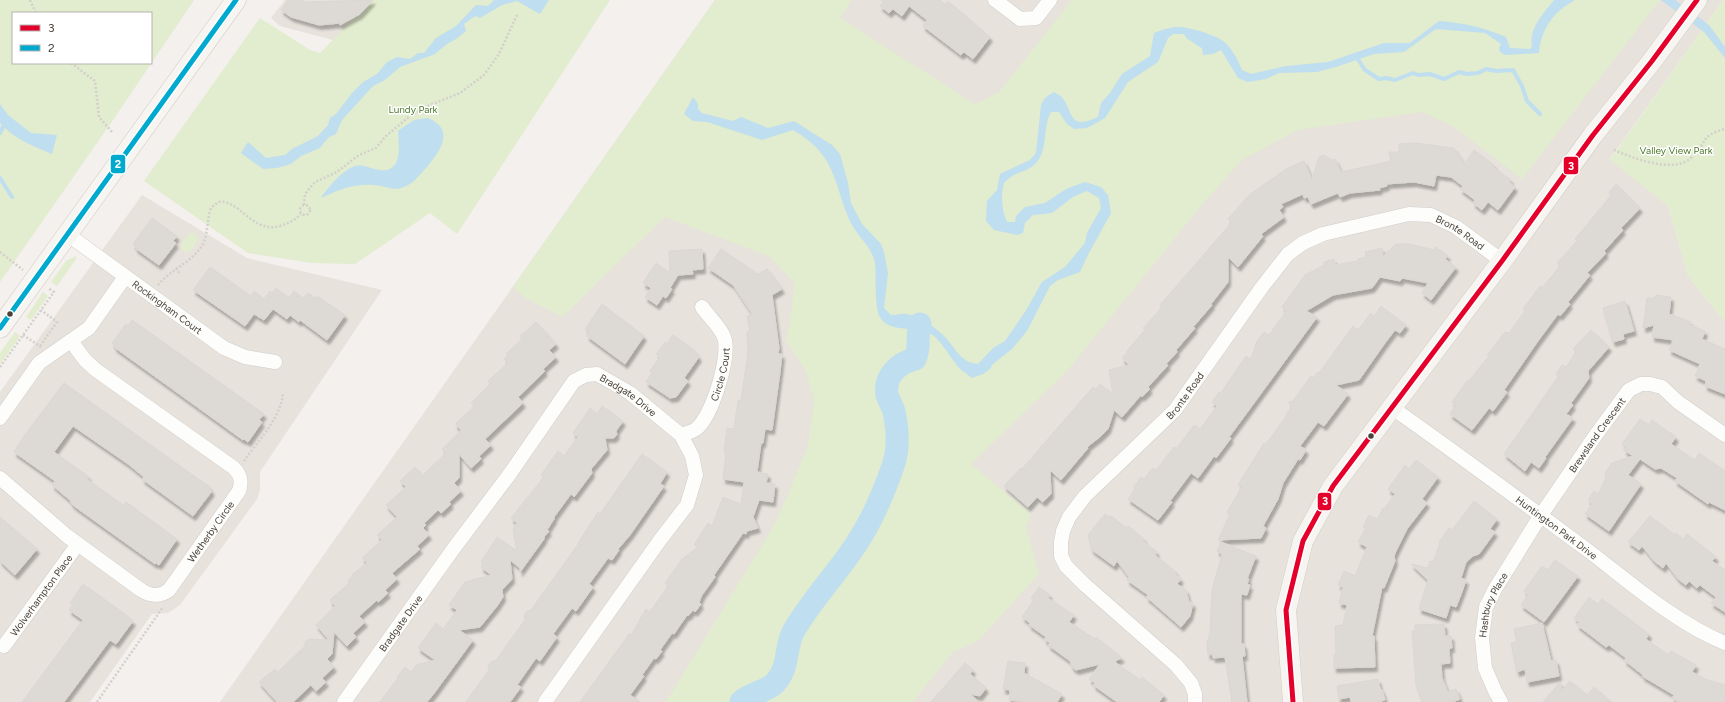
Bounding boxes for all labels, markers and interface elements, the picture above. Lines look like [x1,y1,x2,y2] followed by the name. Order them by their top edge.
[12,12,152,64] legend
[48,21,55,35] text: 3
[48,41,55,55] text: 2
[389,103,438,116] park label: Lundy Park
[1640,144,1713,157] park label: Valley View Park
[110,154,126,174] line badge: 2
[1563,156,1579,175] line badge: 3
[115,158,121,171] text: 2
[1568,160,1574,173] text: 3
[1434,212,1487,252] street label: Bronte Road
[130,277,205,337] street label: Rockingham Court
[5,309,15,319] unlabelled marker
[707,347,732,403] street label: Circle Court
[1163,369,1206,422] street label: Bronte Road
[598,371,660,419] street label: Bradgate Drive
[1565,394,1628,475] street label: Brewsland Crescent
[1366,431,1376,441] unlabelled marker
[1317,492,1332,511] line badge: 3
[1513,493,1601,562] street label: Huntington Park Drive
[1322,495,1328,508] text: 3
[184,498,237,565] street label: Wetherby Circle
[7,551,75,638] street label: Wolverhampton Place
[1476,569,1511,638] street label: Hashbury Place
[376,592,425,654] street label: Bradgate Drive

